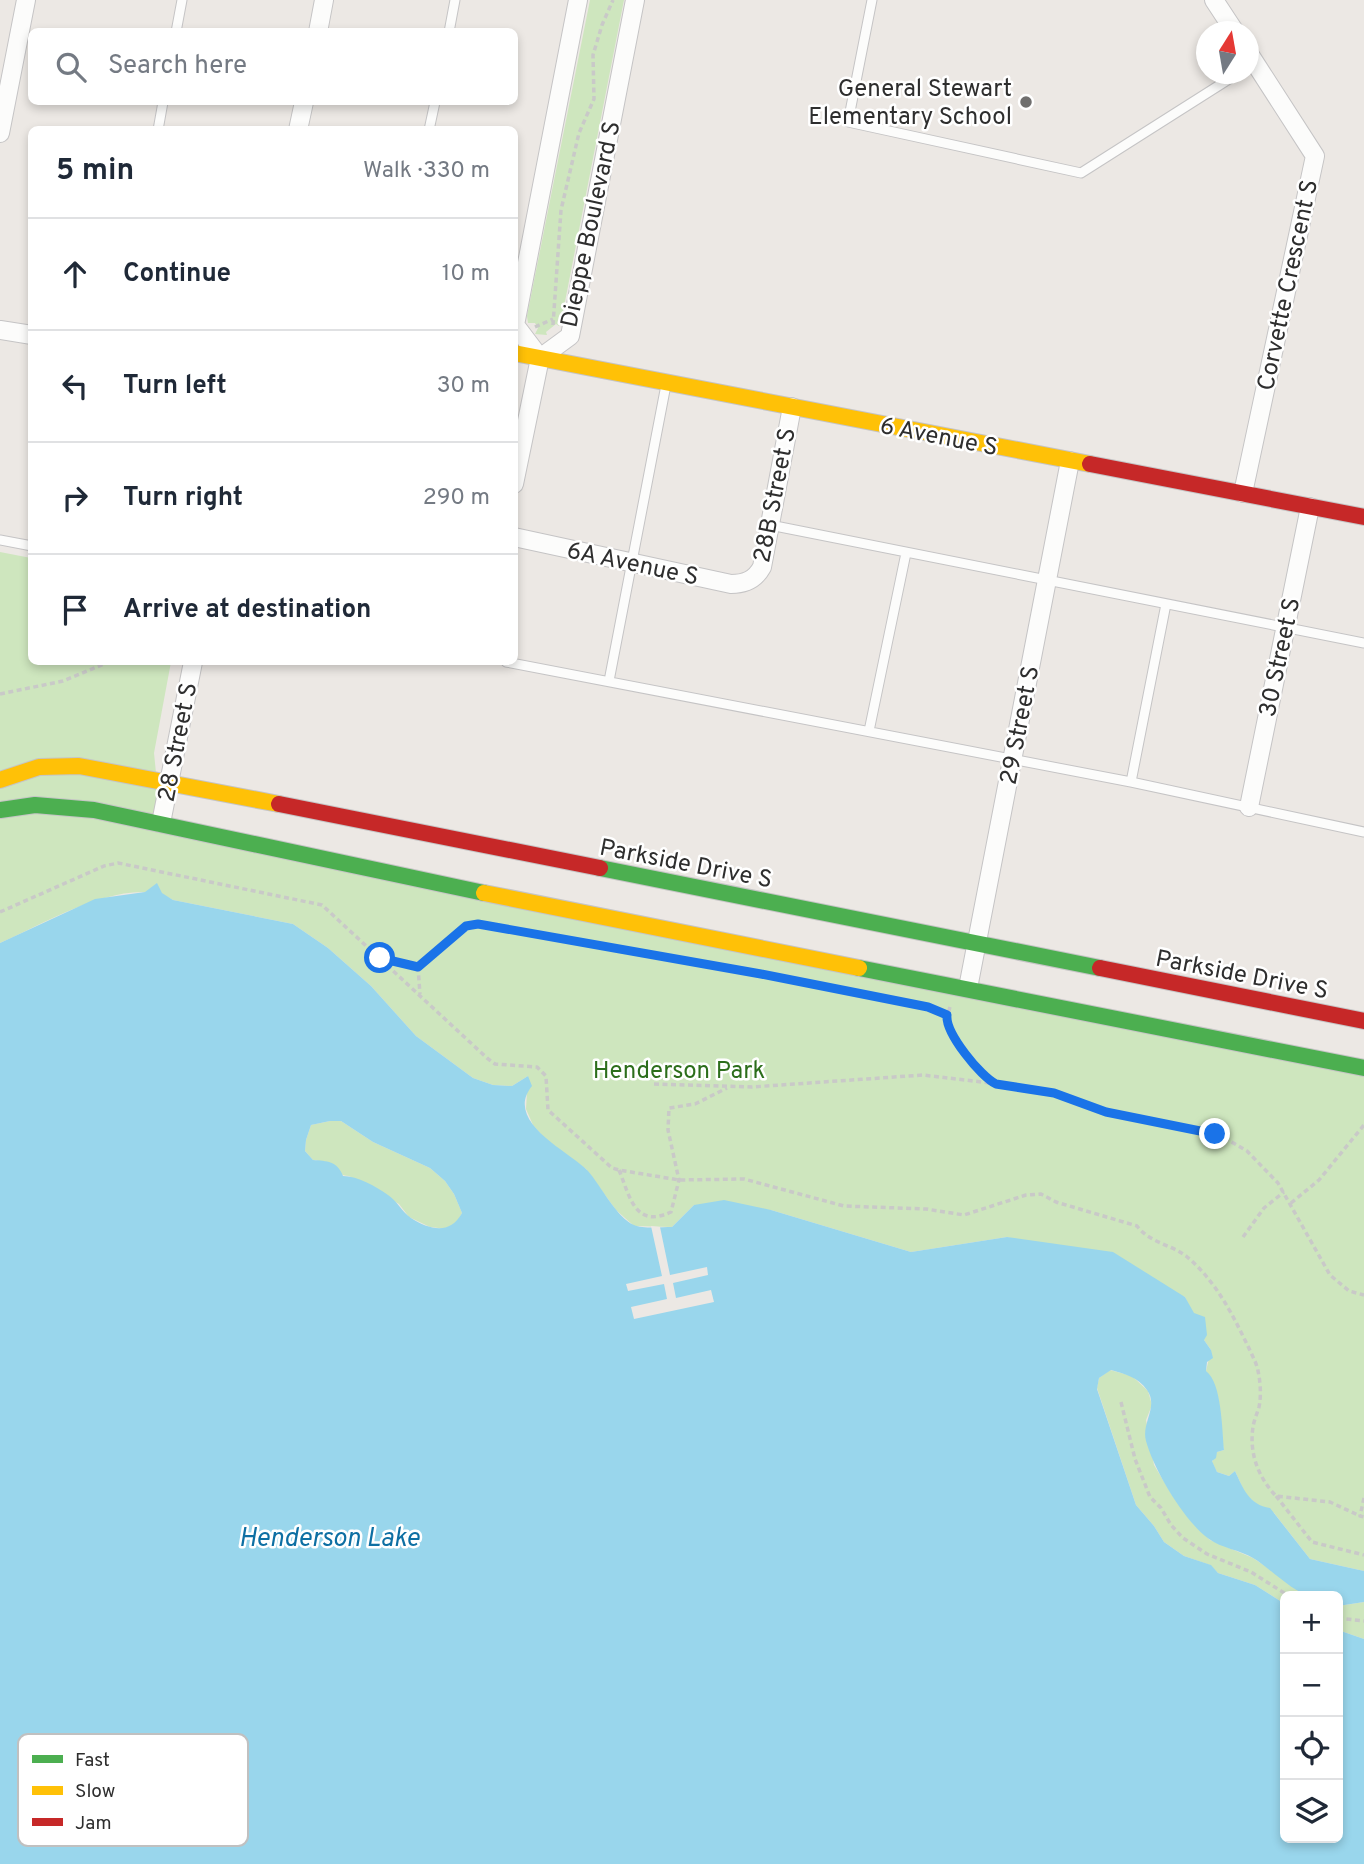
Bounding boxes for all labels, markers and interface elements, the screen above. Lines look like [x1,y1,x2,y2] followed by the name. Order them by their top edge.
[1196,21,1259,84] north arrow
[28,28,518,105] search box
[52,48,90,86] icon: search
[108,50,247,83] text: Search here
[808,75,1012,133] place label: General Stewart Elementary School
[1018,94,1034,110] marker: General Stewart Elementary School
[555,119,628,330] street label: Dieppe Boulevard S
[56,153,134,190] text: 5 min
[363,157,490,186] text: Walk · 330 m
[1252,177,1326,394] street label: Corvette Crescent S
[56,255,94,293] icon: ahead
[123,258,231,291] text: Continue
[442,260,490,289] text: 10 m
[56,367,94,405] icon: left
[123,370,227,403] text: Turn left
[437,372,490,401] text: 30 m
[877,412,1000,464] street label: 6 Avenue S
[748,425,804,565] street label: 28B Street S
[56,479,94,517] icon: right
[123,482,243,515] text: Turn right
[423,484,490,513] text: 290 m
[564,536,701,594] street label: 6A Avenue S
[56,591,94,629] icon: arrive
[123,594,371,627] text: Arrive at destination
[1254,595,1308,720] street label: 30 Street S
[995,663,1047,788] street label: 29 Street S
[153,680,205,805] street label: 28 Street S
[597,834,775,896] street label: Parkside Drive S
[364,942,395,973] route start
[1153,945,1331,1007] street label: Parkside Drive S
[593,1057,765,1087] park label: Henderson Park
[1199,1118,1230,1149] route end
[239,1523,420,1556] water label: Henderson Lake
[1280,1591,1343,1843] map controls
[1280,1591,1343,1654] button: +
[1280,1654,1343,1717] button: −
[1280,1717,1343,1780] button: locate
[18,1734,248,1846] legend
[75,1749,110,1773] text: Fast
[75,1780,115,1804] text: Slow
[1280,1780,1343,1843] button: layers
[75,1812,112,1836] text: Jam

